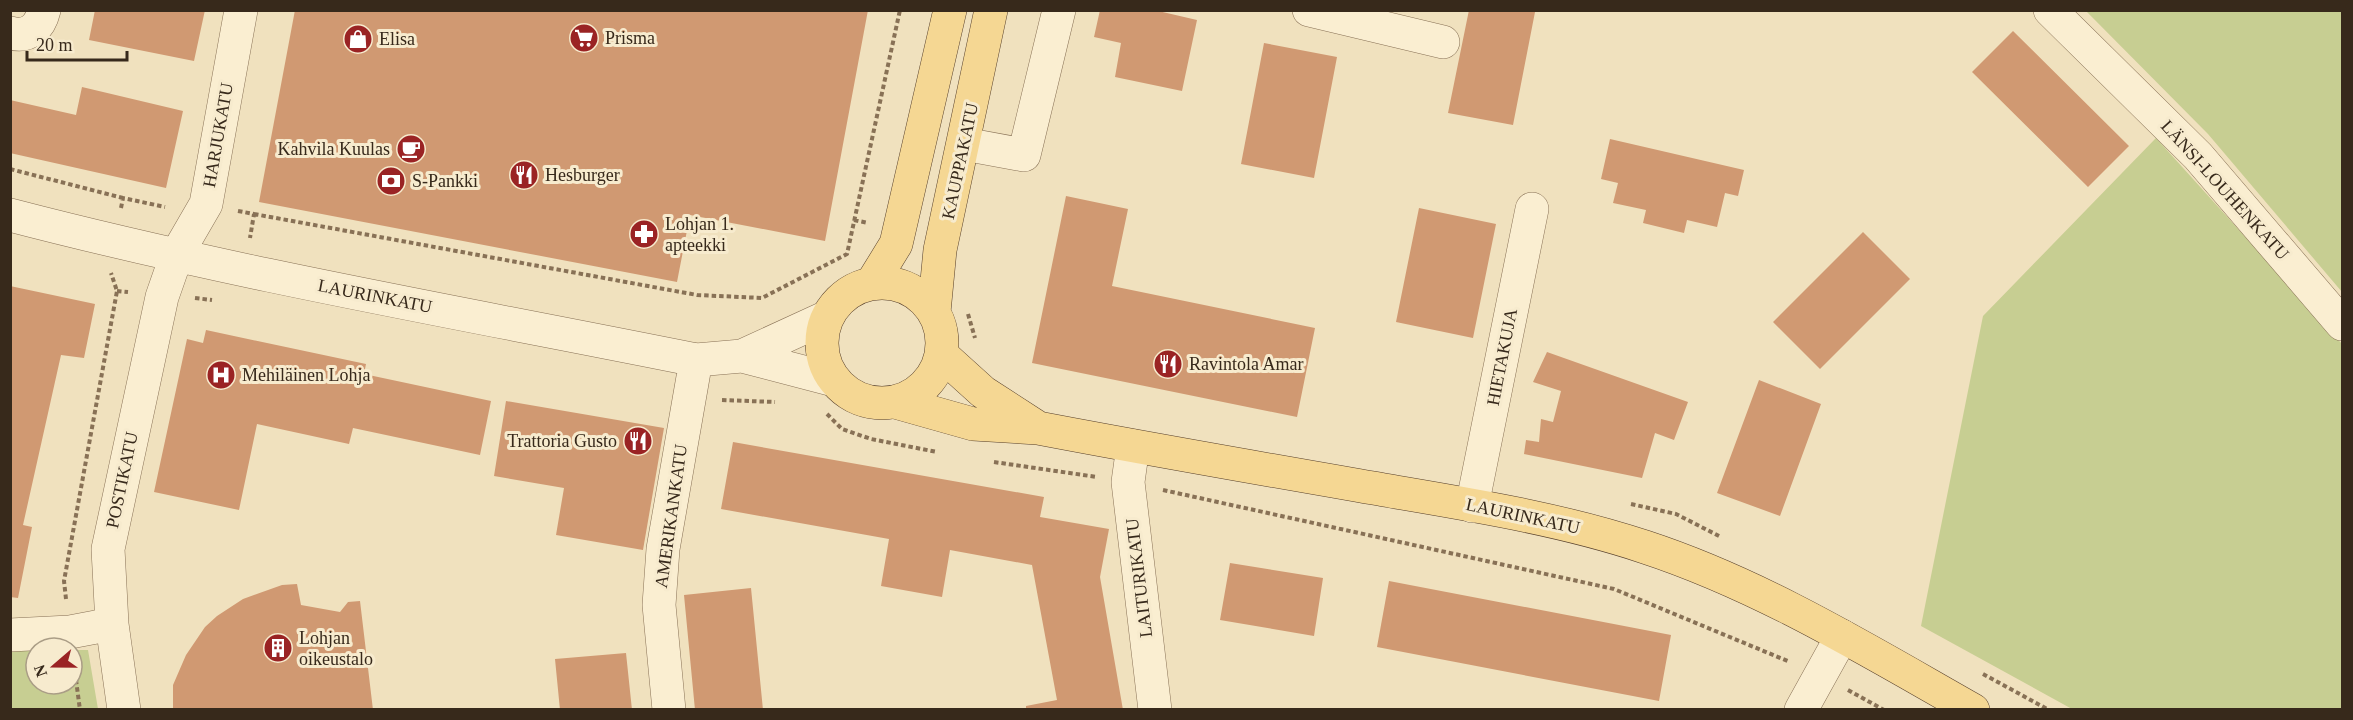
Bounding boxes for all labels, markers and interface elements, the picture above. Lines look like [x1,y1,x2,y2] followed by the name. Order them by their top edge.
[568,22,600,54] supermarket icon: Prisma
[342,23,374,55] shop icon: Elisa
[27,24,128,62] scale bar
[605,28,655,48] place label: Prisma
[379,29,415,49] place label: Elisa
[36,35,73,55] text: 20 m
[199,81,237,189] street label: HARJUKATU
[938,101,982,221] street label: KAUPPAKATU
[2157,116,2293,264] street label: LÄNSI-LOUHENKATU
[395,133,427,165] cafe icon: Kahvila Kuulas
[278,139,390,159] place label: Kahvila Kuulas
[508,159,540,191] restaurant icon: Hesburger
[375,165,407,197] bank icon: S-Pankki
[545,165,620,185] place label: Hesburger
[412,171,478,191] place label: S-Pankki
[665,214,734,255] place label: Lohjan 1. apteekki
[628,218,660,250] pharmacy icon: Lohjan 1. apteekki
[316,275,434,317] street label: LAURINKATU
[1483,307,1521,407] street label: HIETAKUJA
[1152,348,1184,380] restaurant icon: Ravintola Amar
[1189,354,1303,374] place label: Ravintola Amar
[205,359,237,391] hospital icon: Mehiläinen Lohja
[242,365,370,385] place label: Mehiläinen Lohja
[622,425,654,457] restaurant icon: Trattoria Gusto
[102,430,142,530] street label: POSTIKATU
[507,431,617,451] place label: Trattoria Gusto
[651,443,691,589] street label: AMERIKANKATU
[1464,494,1582,538] street label: LAURINKATU
[1122,517,1156,639] street label: LAITURIKATU
[299,628,373,669] place label: Lohjan oikeustalo
[262,632,294,664] building icon: Lohjan oikeustalo
[24,636,84,696] north arrow
[30,662,50,679] text: N

